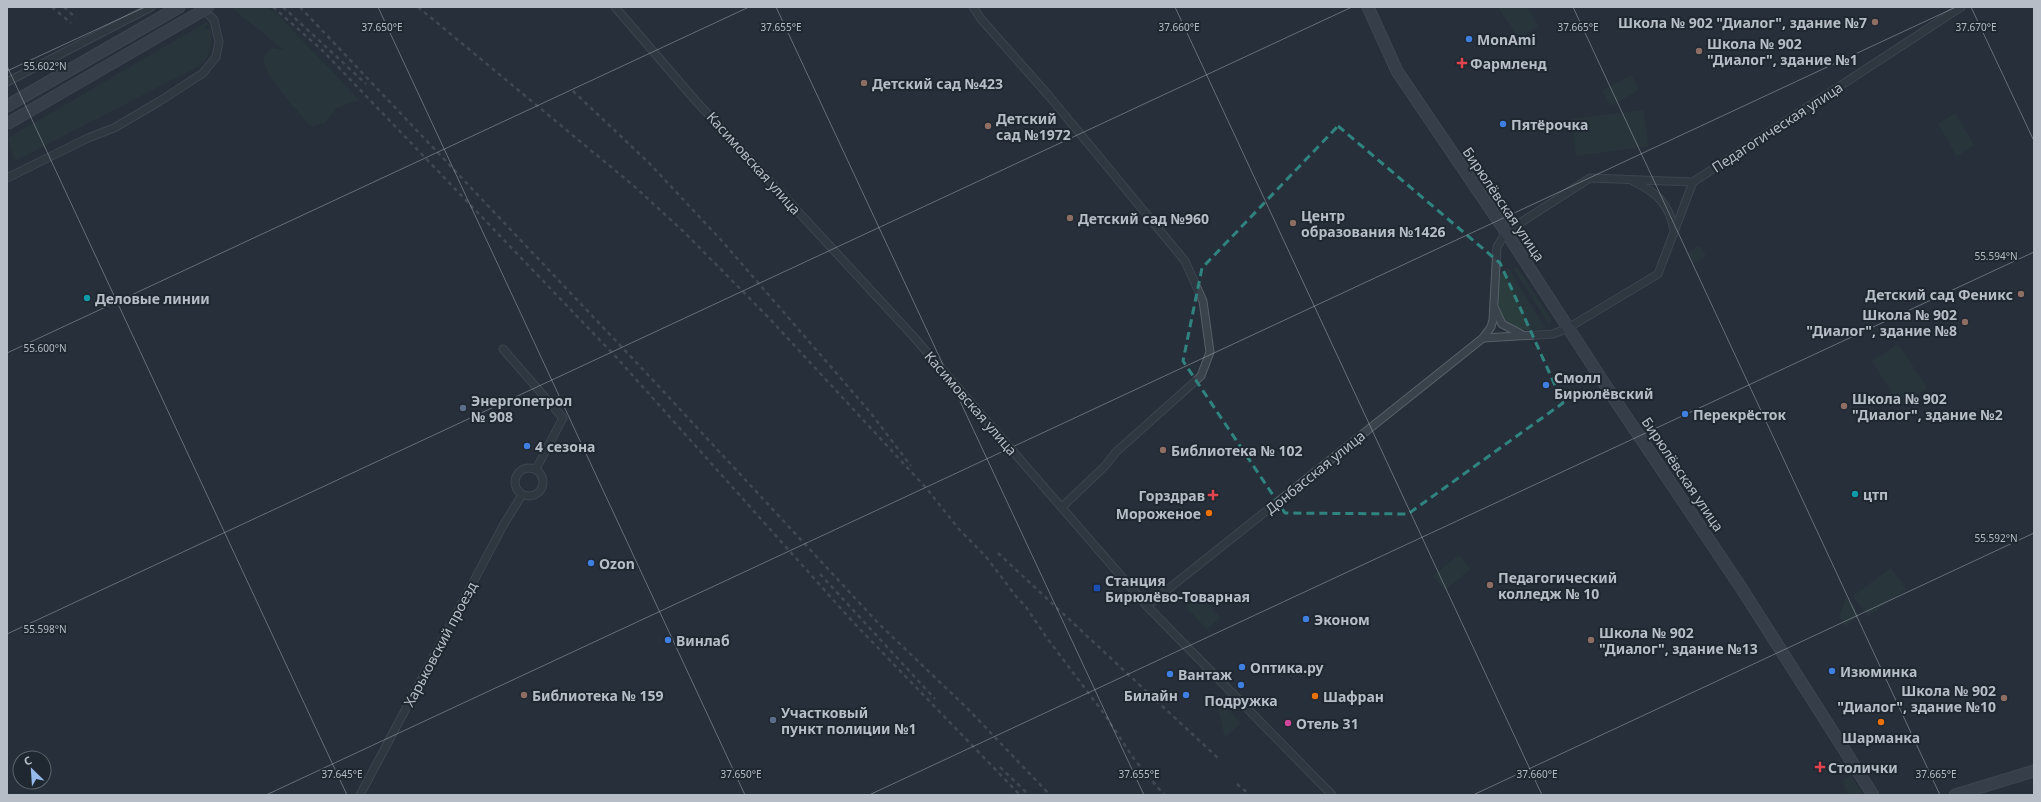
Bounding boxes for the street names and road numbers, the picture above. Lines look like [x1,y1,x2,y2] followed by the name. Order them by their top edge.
[1708,78,1846,176] street label: Педагогическая улица
[703,108,805,218] street label: Касимовская улица
[1459,143,1549,265] street label: Бирюлёвская улица
[920,347,1022,459] street label: Касимовская улица
[1638,413,1728,535] street label: Бирюлёвская улица
[1261,426,1369,518] street label: Донбасская улица
[399,578,481,710] street label: Харьковский проезд

